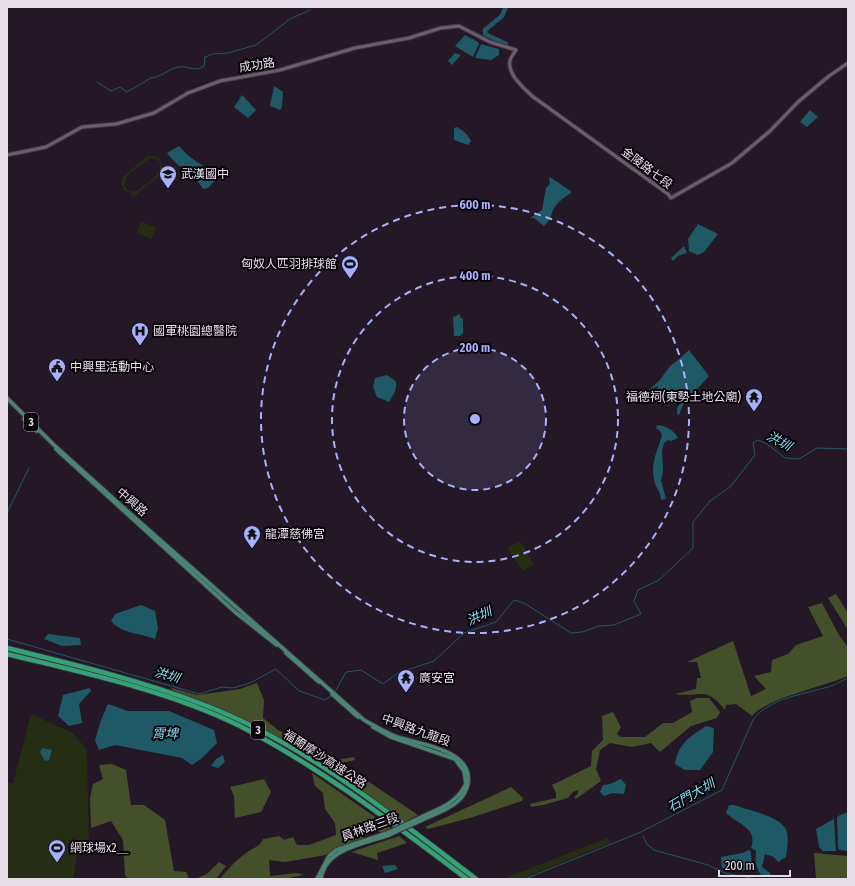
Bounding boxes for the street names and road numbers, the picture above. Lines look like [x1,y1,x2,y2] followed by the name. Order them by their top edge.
[238,55,276,75] street label: 成功路
[619,144,675,192] street label: 金陵路七段
[24,413,38,431] road number: 3
[114,485,150,519] street label: 中興路
[380,711,452,749] street label: 中興路九龍段
[251,721,265,739] road number: 3
[281,727,369,791] street label: 福爾摩沙高速公路
[339,810,401,844] street label: 員林路三段

